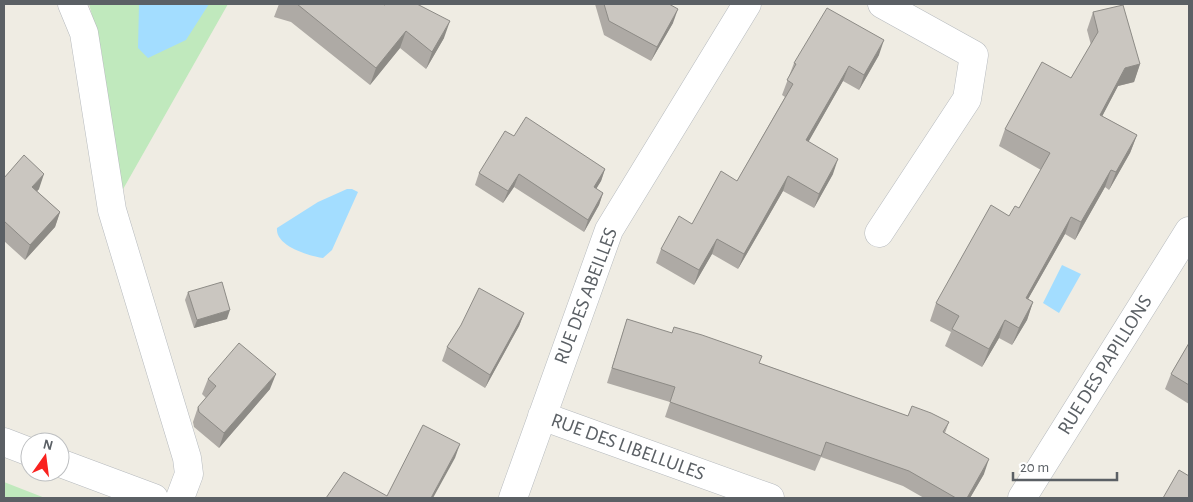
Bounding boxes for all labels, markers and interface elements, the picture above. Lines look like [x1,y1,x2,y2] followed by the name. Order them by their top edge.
[551,225,621,367] street label: RUE DES ABEILLES
[1054,292,1156,438] street label: RUE DES PAPILLONS
[548,410,708,484] street label: RUE DES LIBELLULES
[20,432,70,482] north arrow
[41,437,54,453] text: N
[1013,450,1117,482] scale bar
[1020,460,1049,475] text: 20 m

